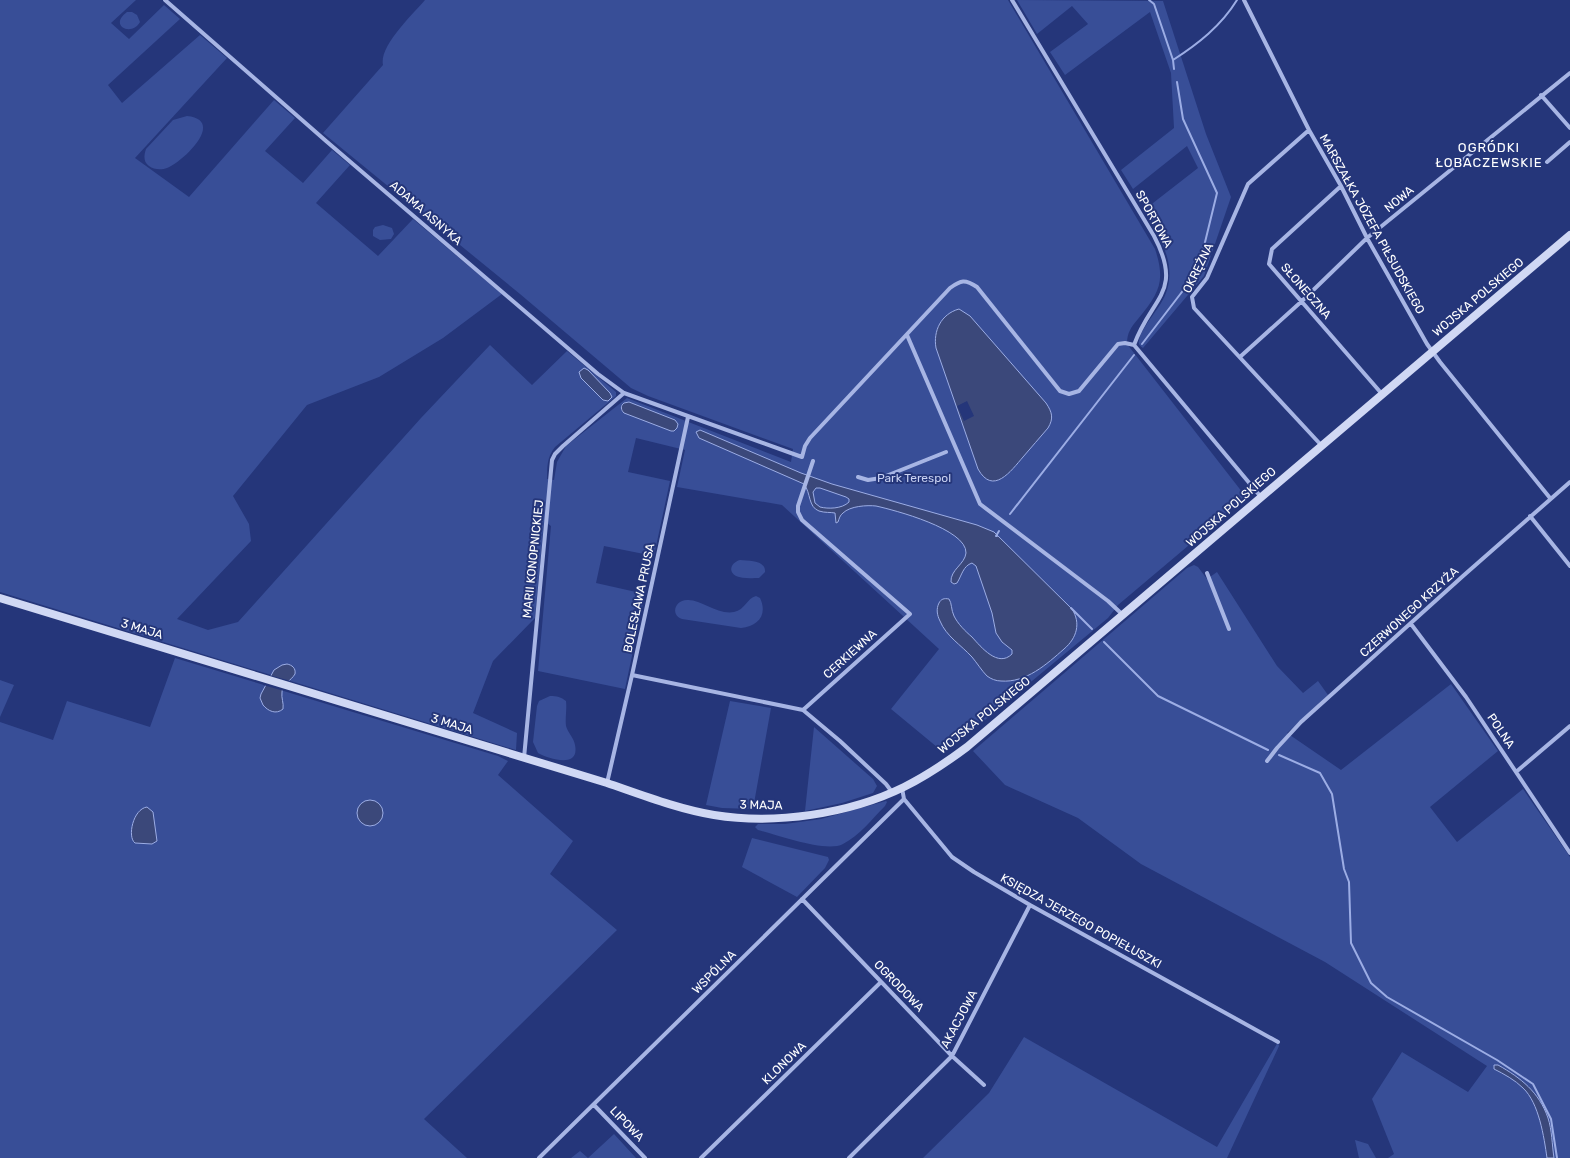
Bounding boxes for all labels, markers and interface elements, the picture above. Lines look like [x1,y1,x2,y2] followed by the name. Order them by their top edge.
[1317,132,1427,316] street label: MARSZAŁKA JÓZEFA PIŁSUDSKIEGO
[1435,140,1543,170] district label: OGRÓDKI ŁOBACZEWSKIE
[387,178,465,248] street label: ADAMA ASNYKA
[1381,183,1417,215] street label: NOWA
[1133,188,1175,250] street label: SPORTOWA
[1180,241,1216,295] street label: OKRĘŻNA
[1430,255,1526,339] street label: WOJSKA POLSKIEGO
[1278,260,1334,322] street label: SŁONECZNA
[1183,464,1279,550] street label: WOJSKA POLSKIEGO
[877,471,951,485] park label: Park Terespol
[520,499,546,619] street label: MARII KONOPNICKIEJ
[621,542,657,654] street label: BOLESŁAWA PRUSA
[1357,564,1461,660] street label: CZERWONEGO KRZYŻA
[119,616,165,642] street label: 3 MAJA
[820,626,880,682] street label: CERKIEWNA
[935,673,1033,757] street label: WOJSKA POLSKIEGO
[429,711,475,737] street label: 3 MAJA
[1484,711,1518,751] street label: POLNA
[739,798,783,812] street label: 3 MAJA
[998,871,1164,971] street label: KSIĘDZA JERZEGO POPIEŁUSZKI
[689,947,739,997] street label: WSPÓLNA
[871,957,927,1015] street label: OGRODOWA
[938,987,980,1051] street label: AKACJOWA
[759,1039,809,1087] street label: KLONOWA
[607,1104,647,1144] street label: LIPOWA

